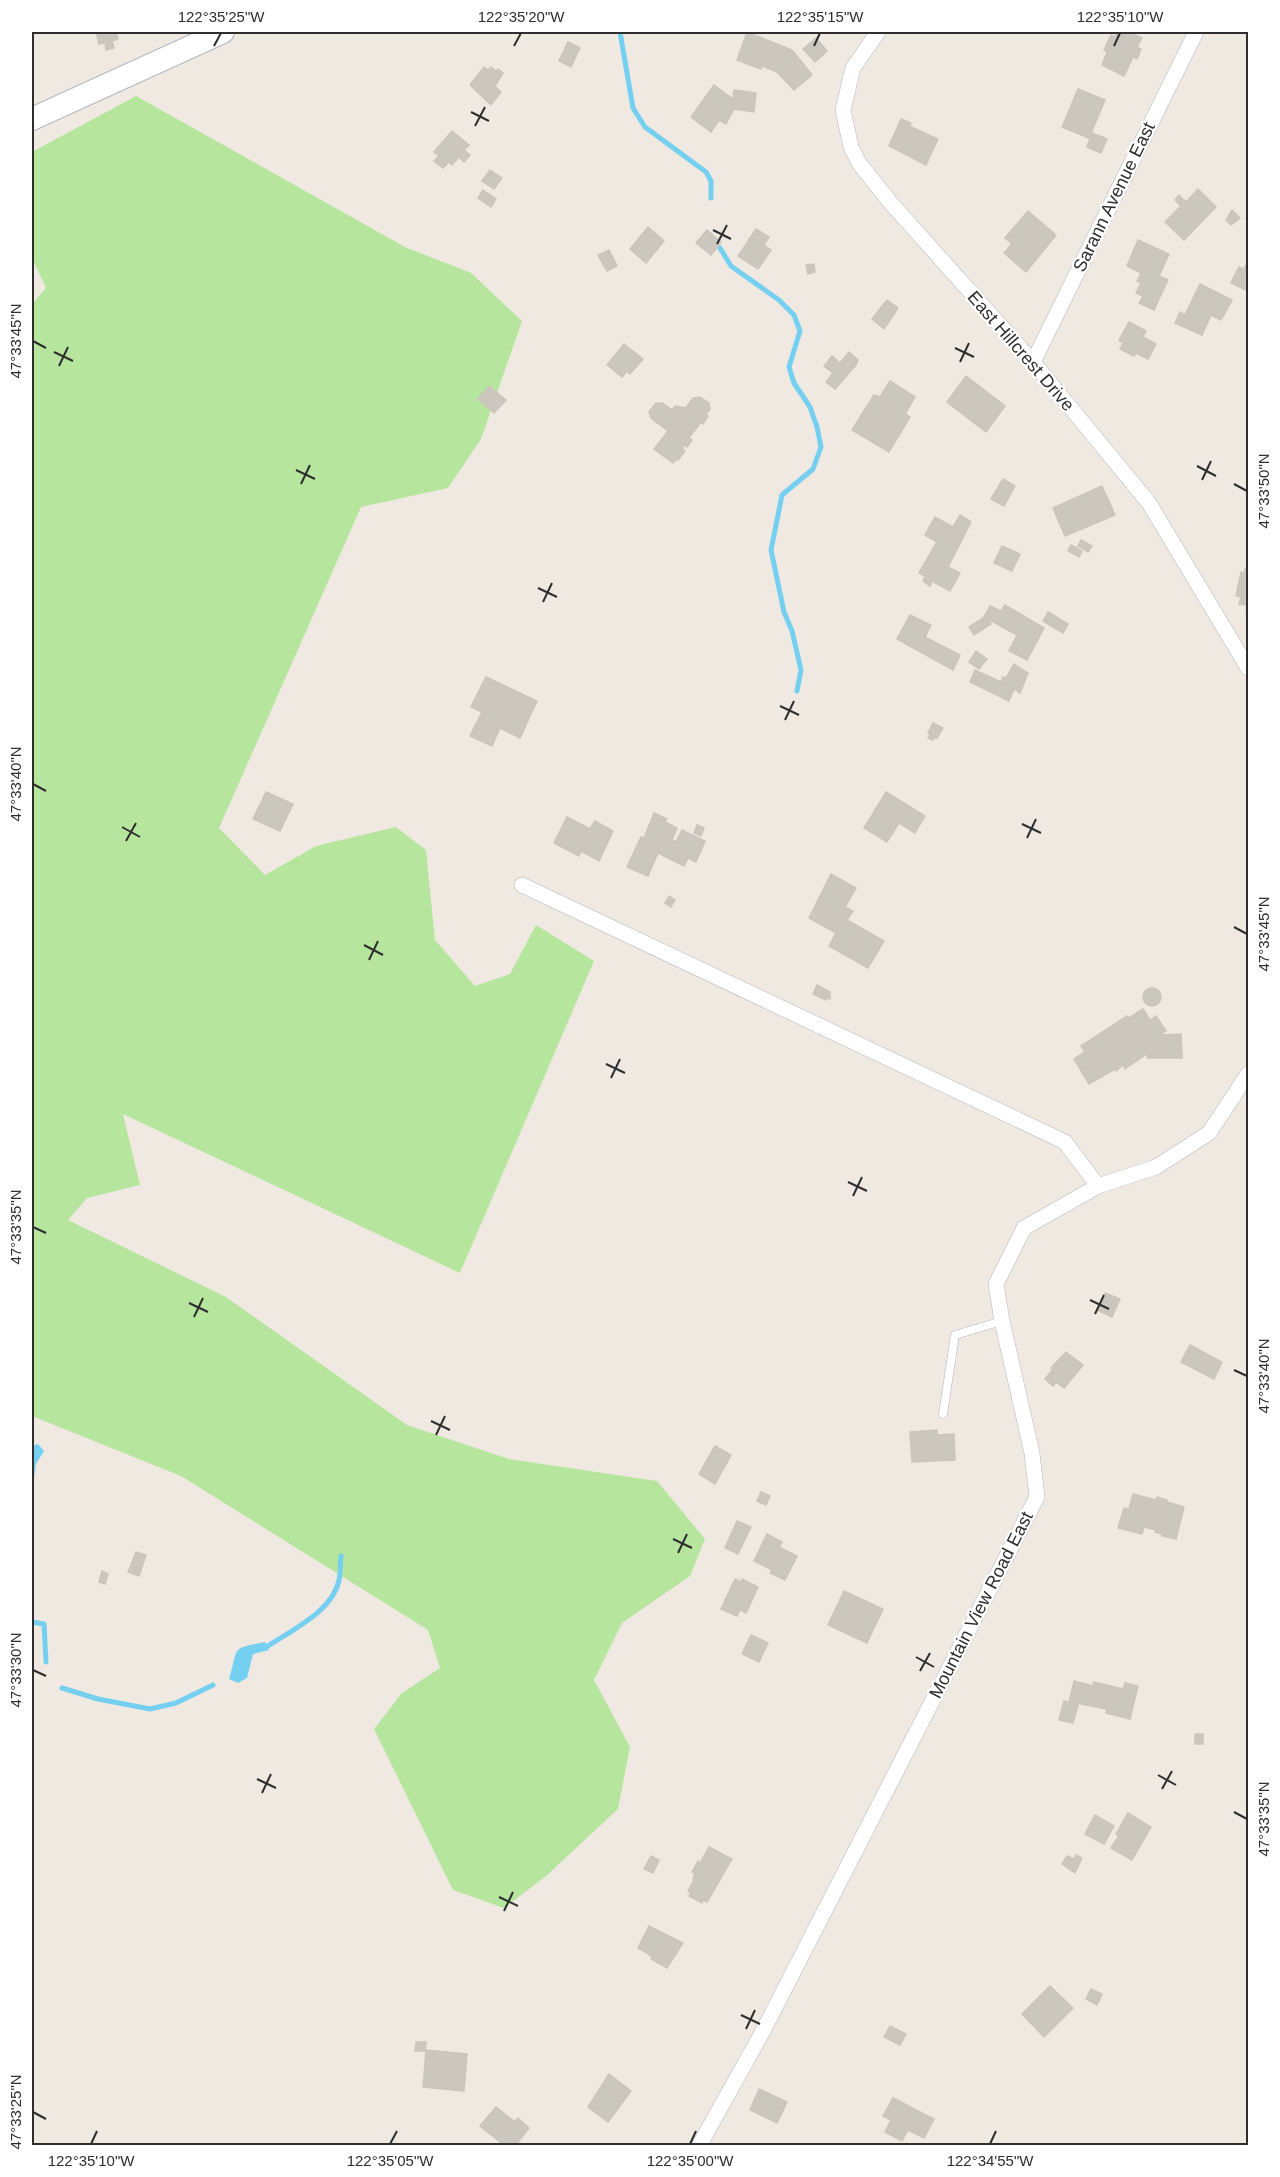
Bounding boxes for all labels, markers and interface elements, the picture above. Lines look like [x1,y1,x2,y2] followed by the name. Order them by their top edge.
[178,8,265,25] text: 122°35'25"W
[478,8,565,25] text: 122°35'20"W
[777,8,864,25] text: 122°35'15"W
[1077,8,1164,25] text: 122°35'10"W
[1069,119,1159,275] street label: Sarann Avenue East
[964,287,1078,415] street label: East Hillcrest Drive
[7,303,24,379] text: 47°33'45"N
[1255,453,1272,529] text: 47°33'50"N
[7,746,24,822] text: 47°33'40"N
[1255,896,1272,972] text: 47°33'45"N
[7,1189,24,1265] text: 47°33'35"N
[1255,1338,1272,1414] text: 47°33'40"N
[925,1508,1037,1702] street label: Mountain View Road East
[7,1632,24,1708] text: 47°33'30"N
[1255,1781,1272,1857] text: 47°33'35"N
[7,2074,24,2150] text: 47°33'25"N
[48,2152,135,2169] text: 122°35'10"W
[347,2152,434,2169] text: 122°35'05"W
[647,2152,734,2169] text: 122°35'00"W
[947,2152,1034,2169] text: 122°34'55"W

